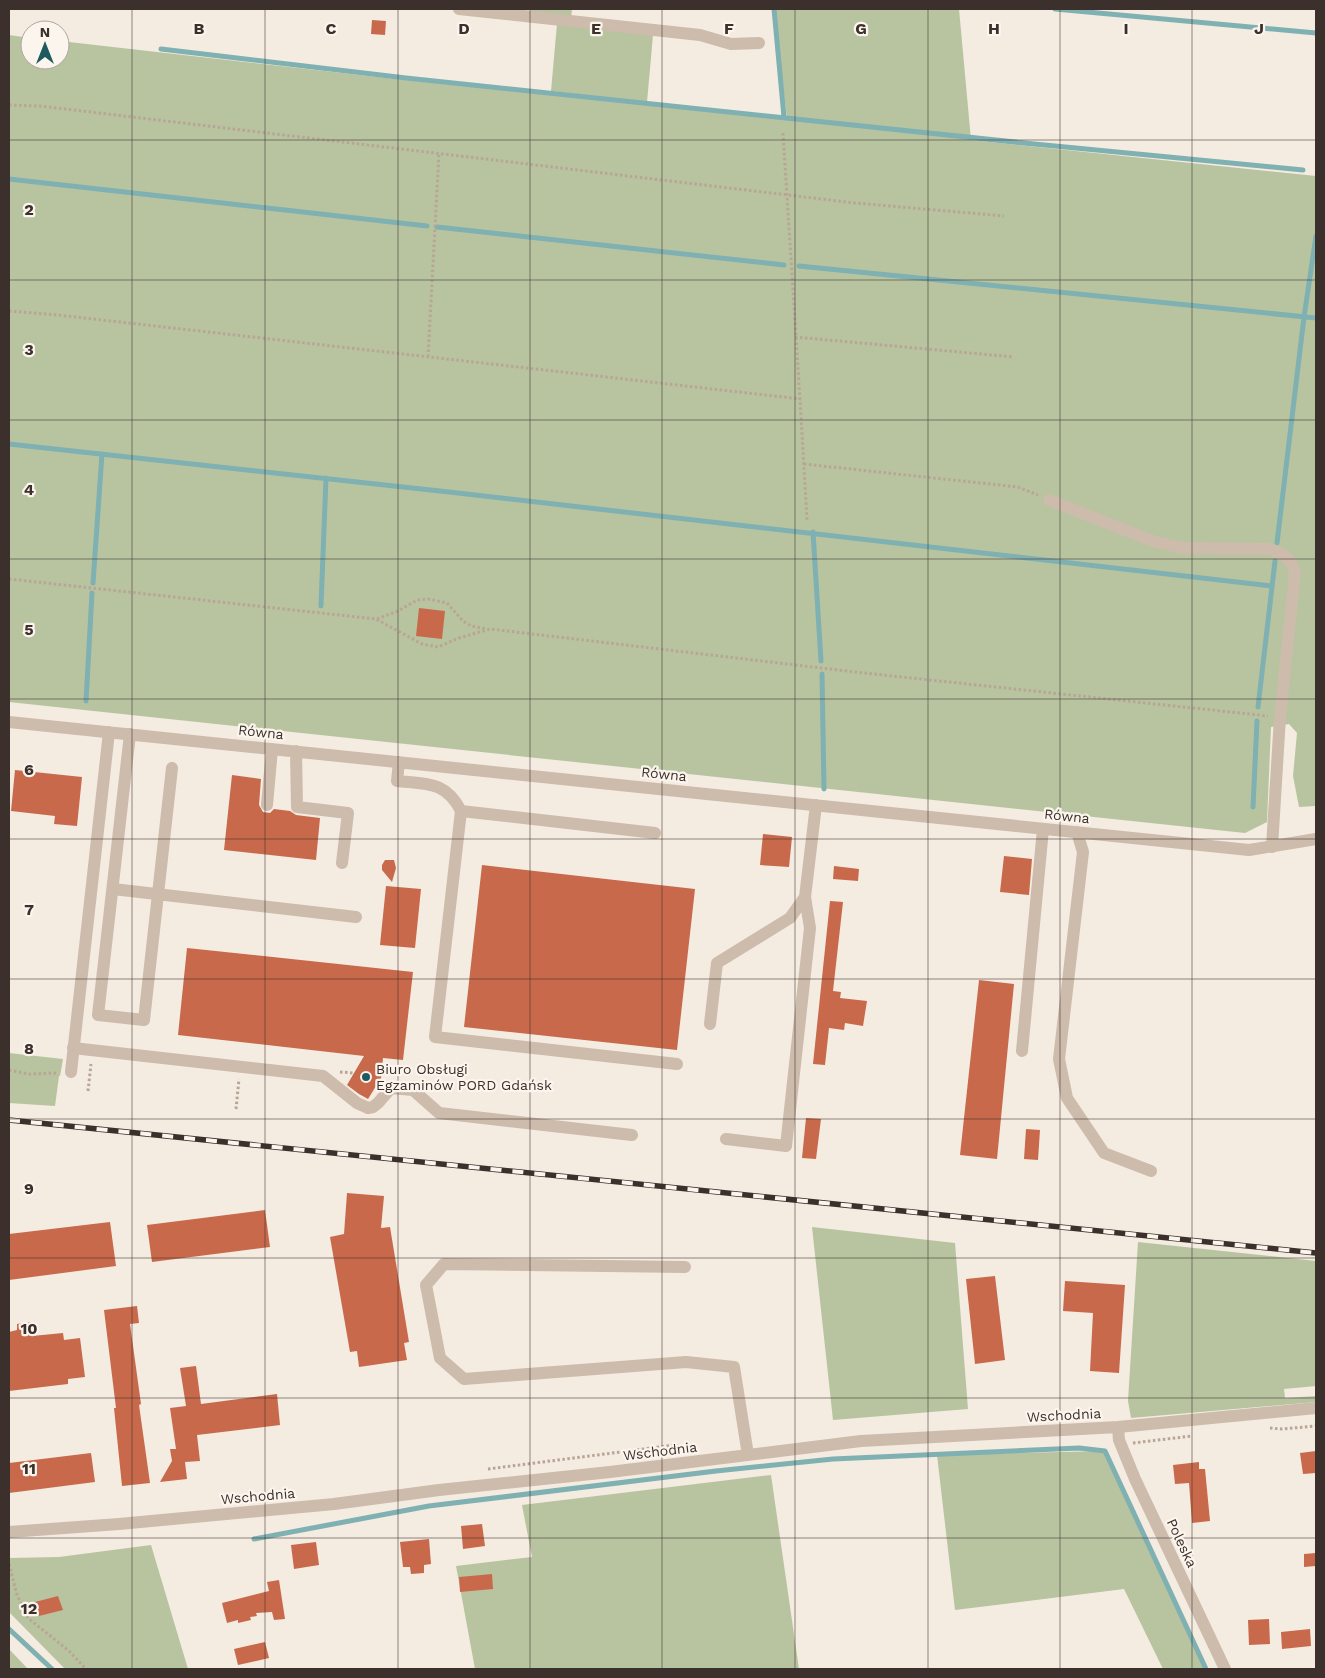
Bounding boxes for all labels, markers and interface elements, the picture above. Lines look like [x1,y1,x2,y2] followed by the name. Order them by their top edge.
[194,19,205,38] text: B
[326,19,337,38] text: C
[458,19,470,38] text: D
[591,19,601,38] text: E
[724,19,734,38] text: F
[855,19,867,38] text: G
[988,19,1000,38] text: H
[1123,19,1129,38] text: I
[1254,19,1264,38] text: J
[20,20,70,70] north arrow
[40,24,50,40] text: N
[24,200,34,219] text: 2
[24,340,34,359] text: 3
[24,480,34,499] text: 4
[24,620,34,639] text: 5
[238,722,285,742] street label: Równa
[24,760,34,779] text: 6
[641,764,688,784] street label: Równa
[1044,806,1091,826] street label: Równa
[24,900,34,919] text: 7
[24,1039,34,1058] text: 8
[376,1061,552,1093] place label: Biuro Obsługi Egzaminów PORD Gdańsk
[360,1071,372,1083] marker: Biuro Obsługi Egzaminów PORD Gdańsk
[24,1179,34,1198] text: 9
[20,1319,38,1338] text: 10
[1026,1405,1102,1425] street label: Wschodnia
[622,1439,698,1463] street label: Wschodnia
[22,1459,36,1478] text: 11
[220,1485,296,1507] street label: Wschodnia
[1164,1516,1200,1570] street label: Poleska
[21,1599,37,1618] text: 12

